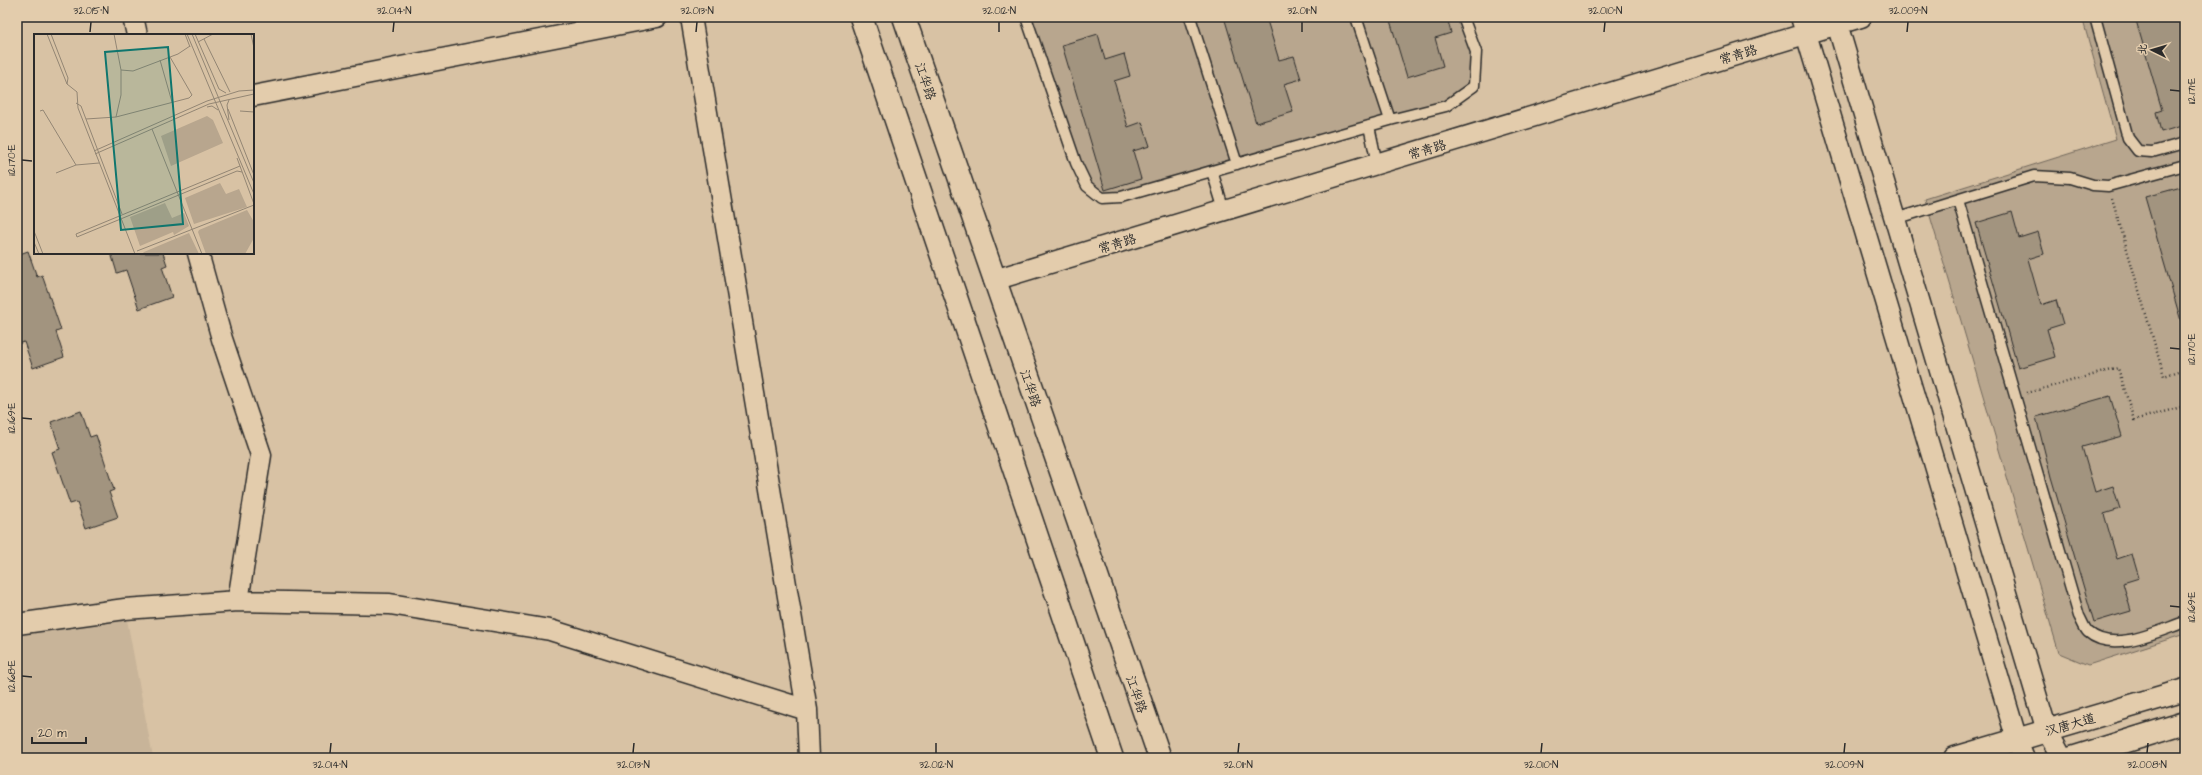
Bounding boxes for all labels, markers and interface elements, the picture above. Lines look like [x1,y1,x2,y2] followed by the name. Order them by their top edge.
[73,4,109,18] text: 32.015°N
[376,4,412,18] text: 32.014°N
[680,4,714,18] text: 32.013°N
[982,4,1016,18] text: 32.012°N
[1287,4,1317,18] text: 32.011°N
[1588,4,1622,18] text: 32.010°N
[1889,4,1928,18] text: 32.009°N
[2132,30,2172,70] north arrow
[34,34,254,254] inset map
[1717,41,1760,69] street label: 常青路
[2135,43,2150,55] text: 北
[910,60,940,103] street label: 江华路
[2185,78,2199,104] text: 112.171°E
[1406,136,1449,164] street label: 常青路
[5,144,19,176] text: 112.170°E
[1096,230,1139,258] street label: 常青路
[2185,333,2199,365] text: 112.170°E
[1015,367,1045,410] street label: 江华路
[5,402,19,434] text: 112.169°E
[2185,591,2199,623] text: 112.169°E
[5,660,19,692] text: 112.168°E
[1121,673,1151,716] street label: 江华路
[2043,709,2098,741] street label: 汉唐大道
[32,719,86,745] scale bar
[38,725,67,742] text: 20 m
[312,758,348,772] text: 32.014°N
[616,758,650,772] text: 32.013°N
[919,758,953,772] text: 32.012°N
[1223,758,1253,772] text: 32.011°N
[1524,758,1558,772] text: 32.010°N
[1825,758,1864,772] text: 32.009°N
[2127,758,2167,772] text: 32.008°N

